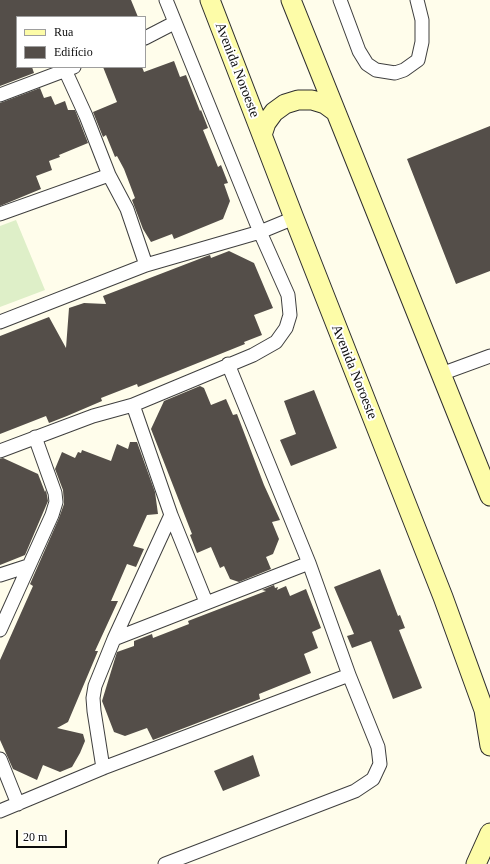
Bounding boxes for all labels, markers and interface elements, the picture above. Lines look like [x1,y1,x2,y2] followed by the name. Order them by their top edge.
[16,16,146,68] legend
[211,20,263,120] street label: Avenida Noroeste
[54,25,73,39] text: Rua
[54,45,93,59] text: Edifício
[327,322,381,422] street label: Avenida Noroeste
[18,822,69,848] scale bar
[23,830,47,844] text: 20 m

